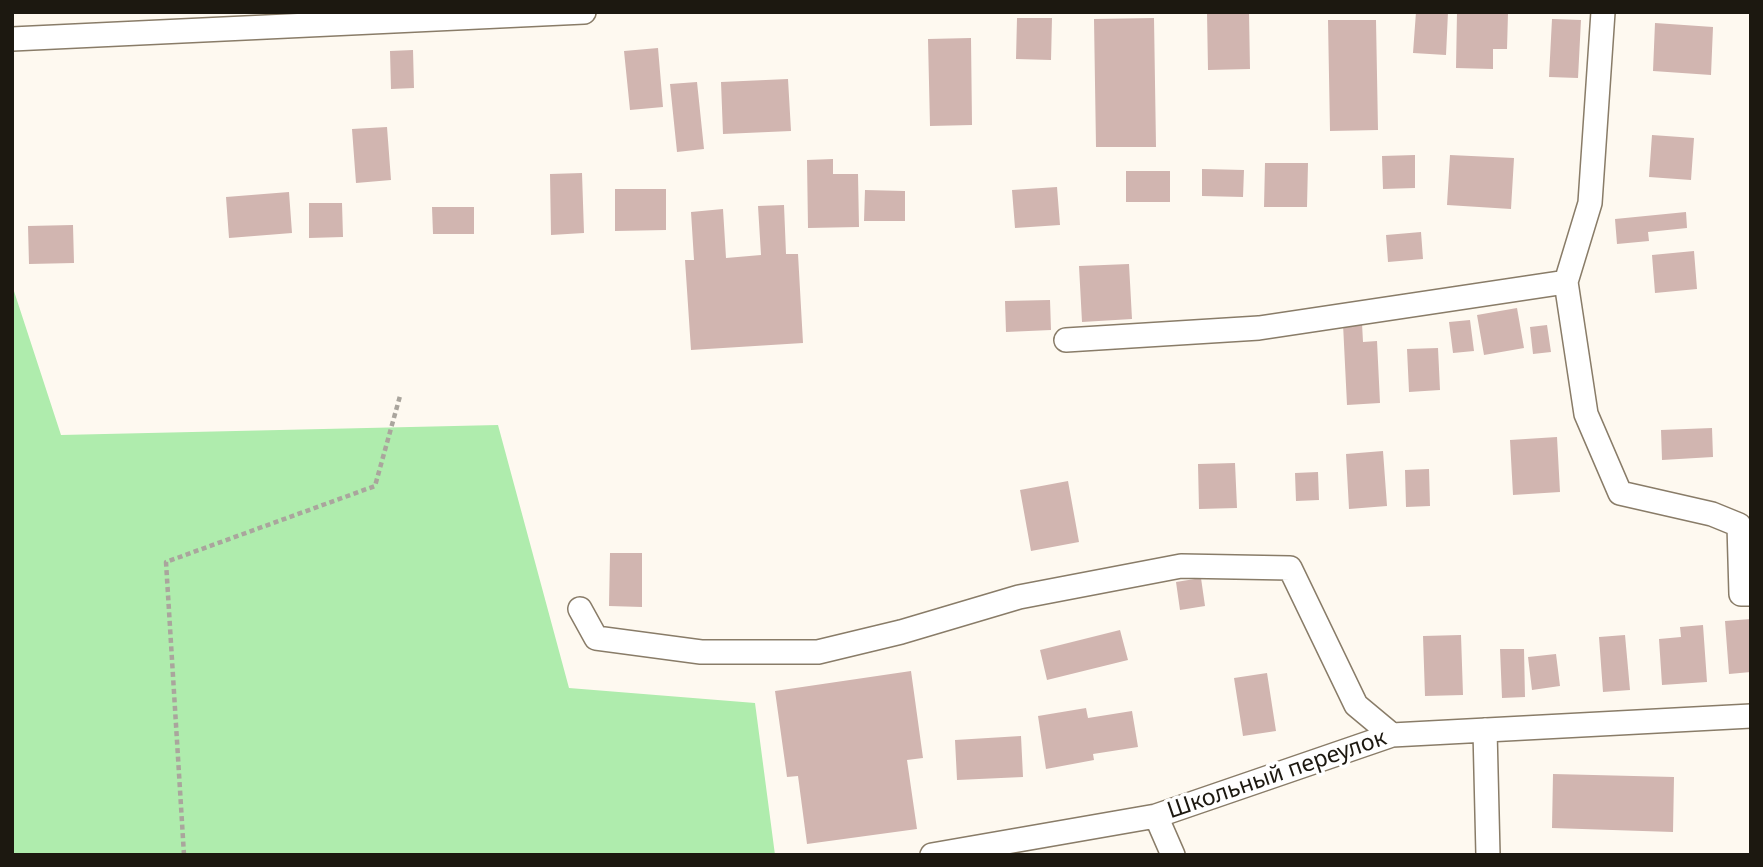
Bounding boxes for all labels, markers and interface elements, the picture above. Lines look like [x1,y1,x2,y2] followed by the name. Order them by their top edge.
[1164,725,1390,825] street label: Школьный переулок

